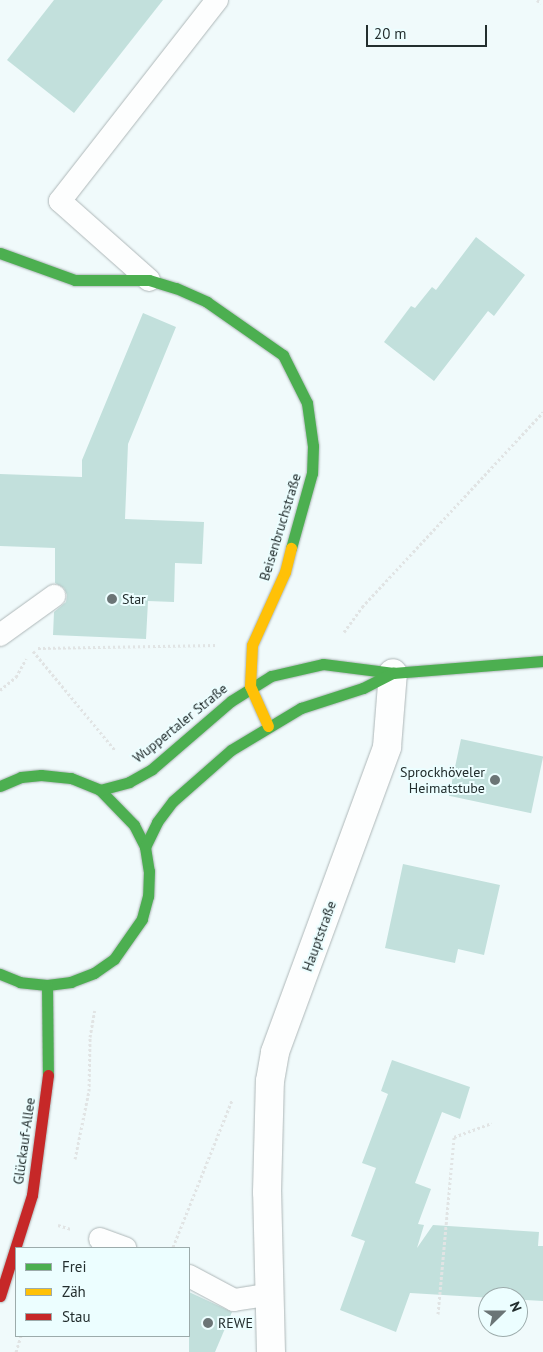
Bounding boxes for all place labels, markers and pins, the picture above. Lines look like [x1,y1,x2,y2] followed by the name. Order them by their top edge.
[122,591,146,607] place label: Star
[106,593,118,605] marker: Star
[400,764,485,796] place label: Sprockhöveler Heimatstube
[489,774,501,786] marker: Sprockhöveler Heimatstube
[218,1315,253,1331] place label: REWE
[202,1317,214,1329] marker: REWE

